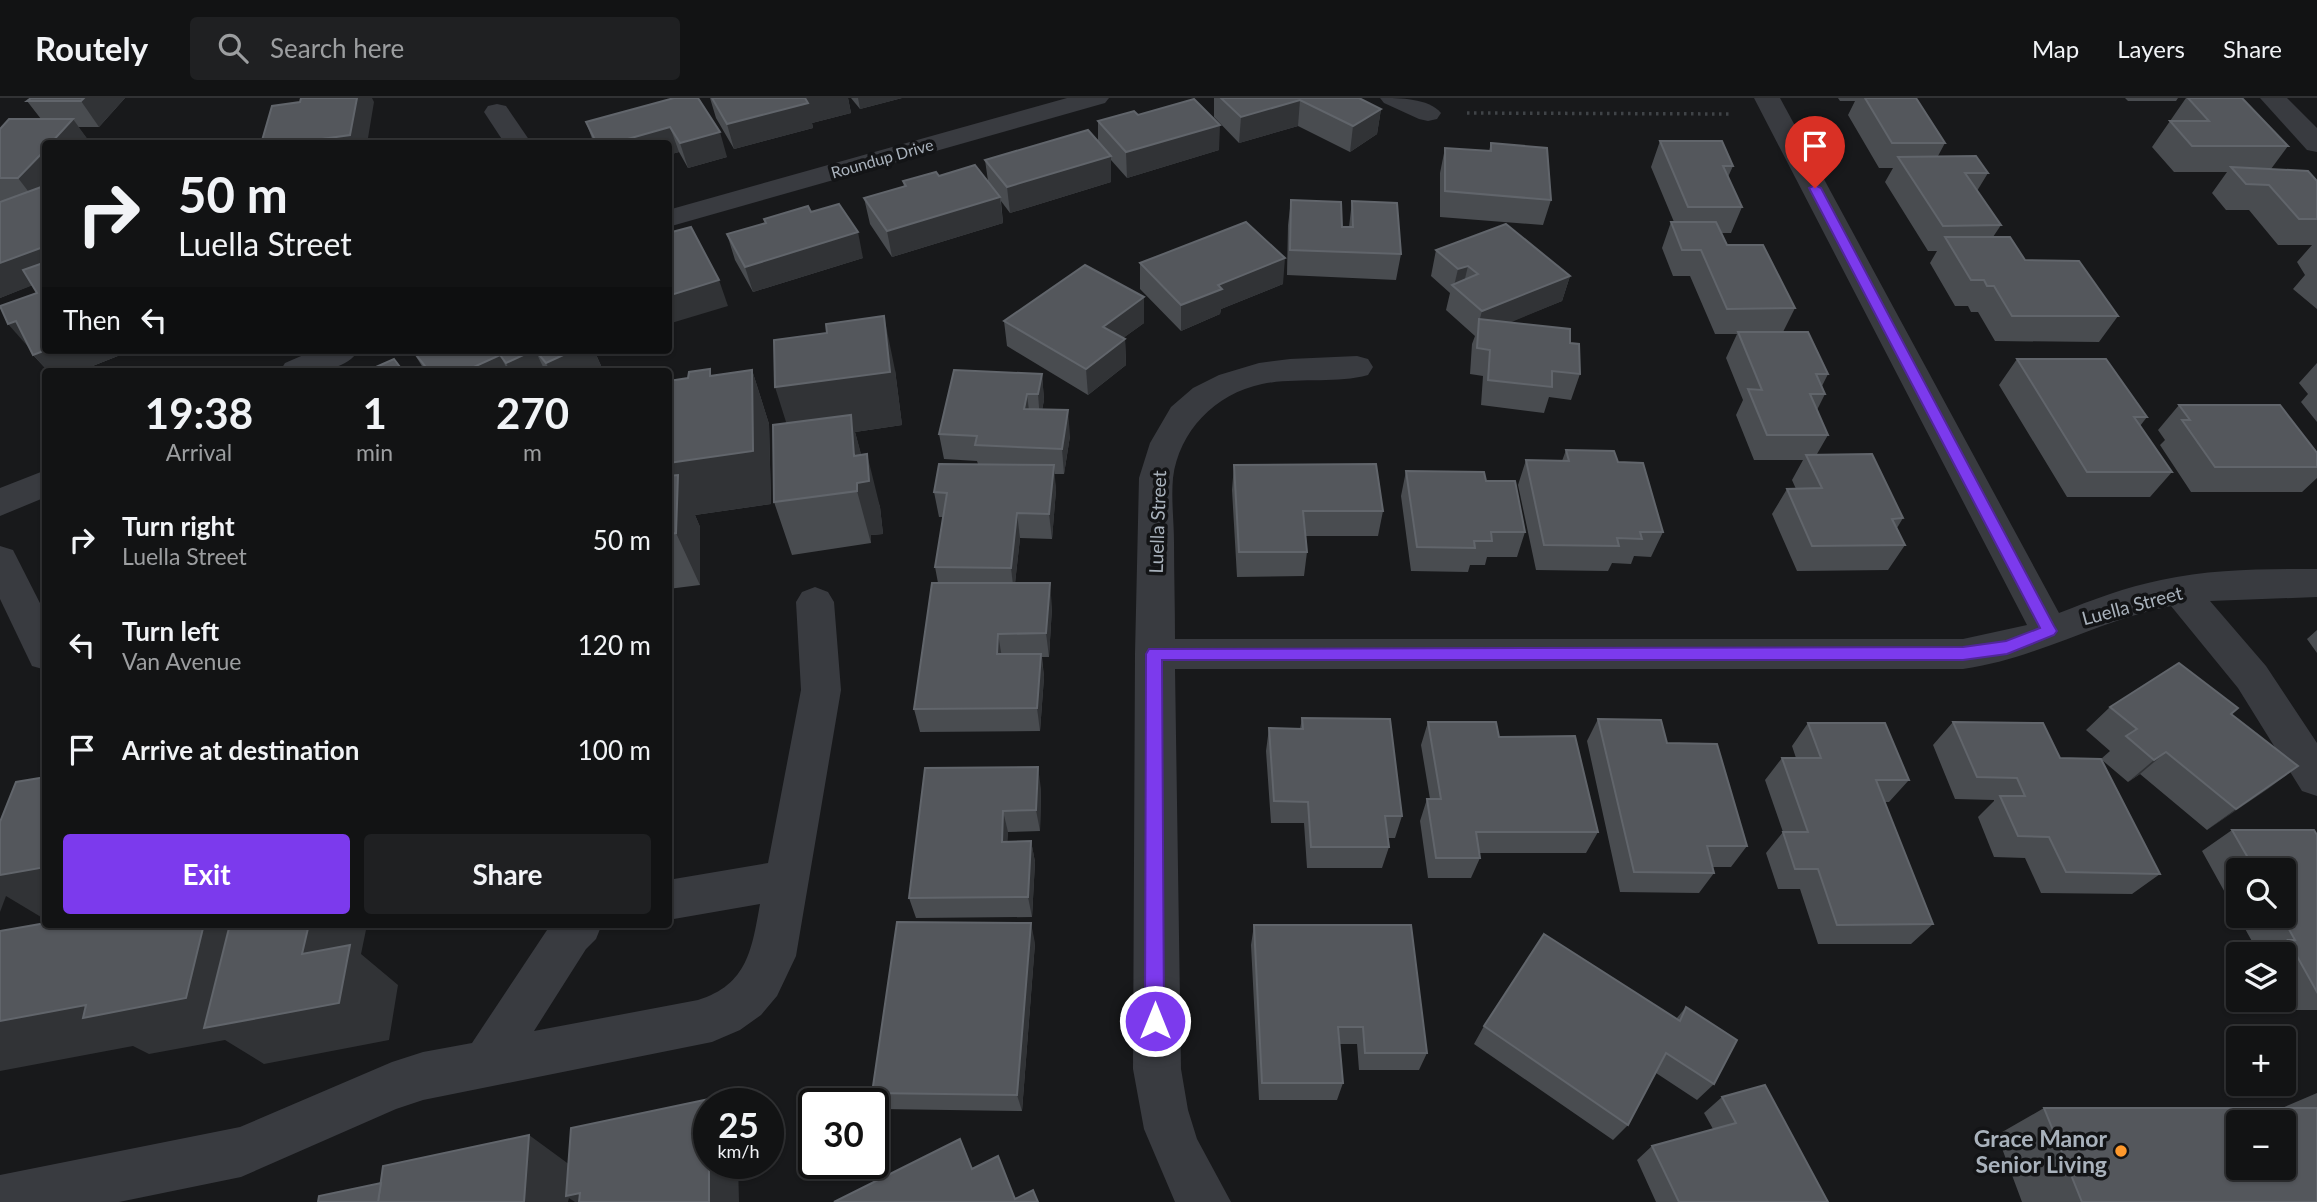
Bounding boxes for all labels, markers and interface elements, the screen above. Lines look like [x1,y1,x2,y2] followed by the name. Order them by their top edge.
[190,17,680,80] search box
[35,28,148,68] text: Routely
[214,29,252,67] icon: search
[270,32,404,64] text: Search here
[2032,34,2079,63] text: Map
[2117,34,2185,63] text: Layers
[2223,34,2282,63] text: Share
[1785,116,1845,188] pin
[1796,127,1834,165] icon: arrive
[829,134,935,182] street label: Roundup Drive
[178,165,288,223] text: 50 m
[63,168,154,259] icon: right
[178,224,352,263] text: Luella Street
[135,301,173,339] icon: left
[63,304,121,336] text: Then
[145,388,253,438] text: 19:38
[362,388,387,438] text: 1
[496,388,569,438] text: 270
[166,438,232,466] text: Arrival
[356,438,393,466] text: min
[523,438,542,466] text: m
[1144,470,1170,574] street label: Luella Street
[122,510,235,542] text: Turn right
[63,521,101,559] icon: right
[593,524,651,556] text: 50 m
[122,542,247,570] text: Luella Street
[2079,580,2185,629] street label: Luella Street
[122,615,219,647] text: Turn left
[63,626,101,664] icon: left
[578,629,651,661] text: 120 m
[122,647,241,675] text: Van Avenue
[63,731,101,769] icon: arrive
[122,734,359,766] text: Arrive at destination
[578,734,651,766] text: 100 m
[63,834,350,914] button: Exit
[364,834,651,914] button: Share
[2226,858,2296,1180] map controls
[2226,858,2296,928] button: search
[2226,942,2296,1012] button: layers
[1118,984,1192,1058] position arrow
[2226,1026,2296,1096] button: +
[798,1088,889,1179] speed limit sign: 30
[718,1103,759,1145] text: 25
[2226,1110,2296,1180] button: −
[1974,1124,2107,1178] place label: Grace Manor Senior Living
[717,1140,760,1162] text: km/h
[2113,1143,2129,1159] marker: Grace Manor Senior Living

